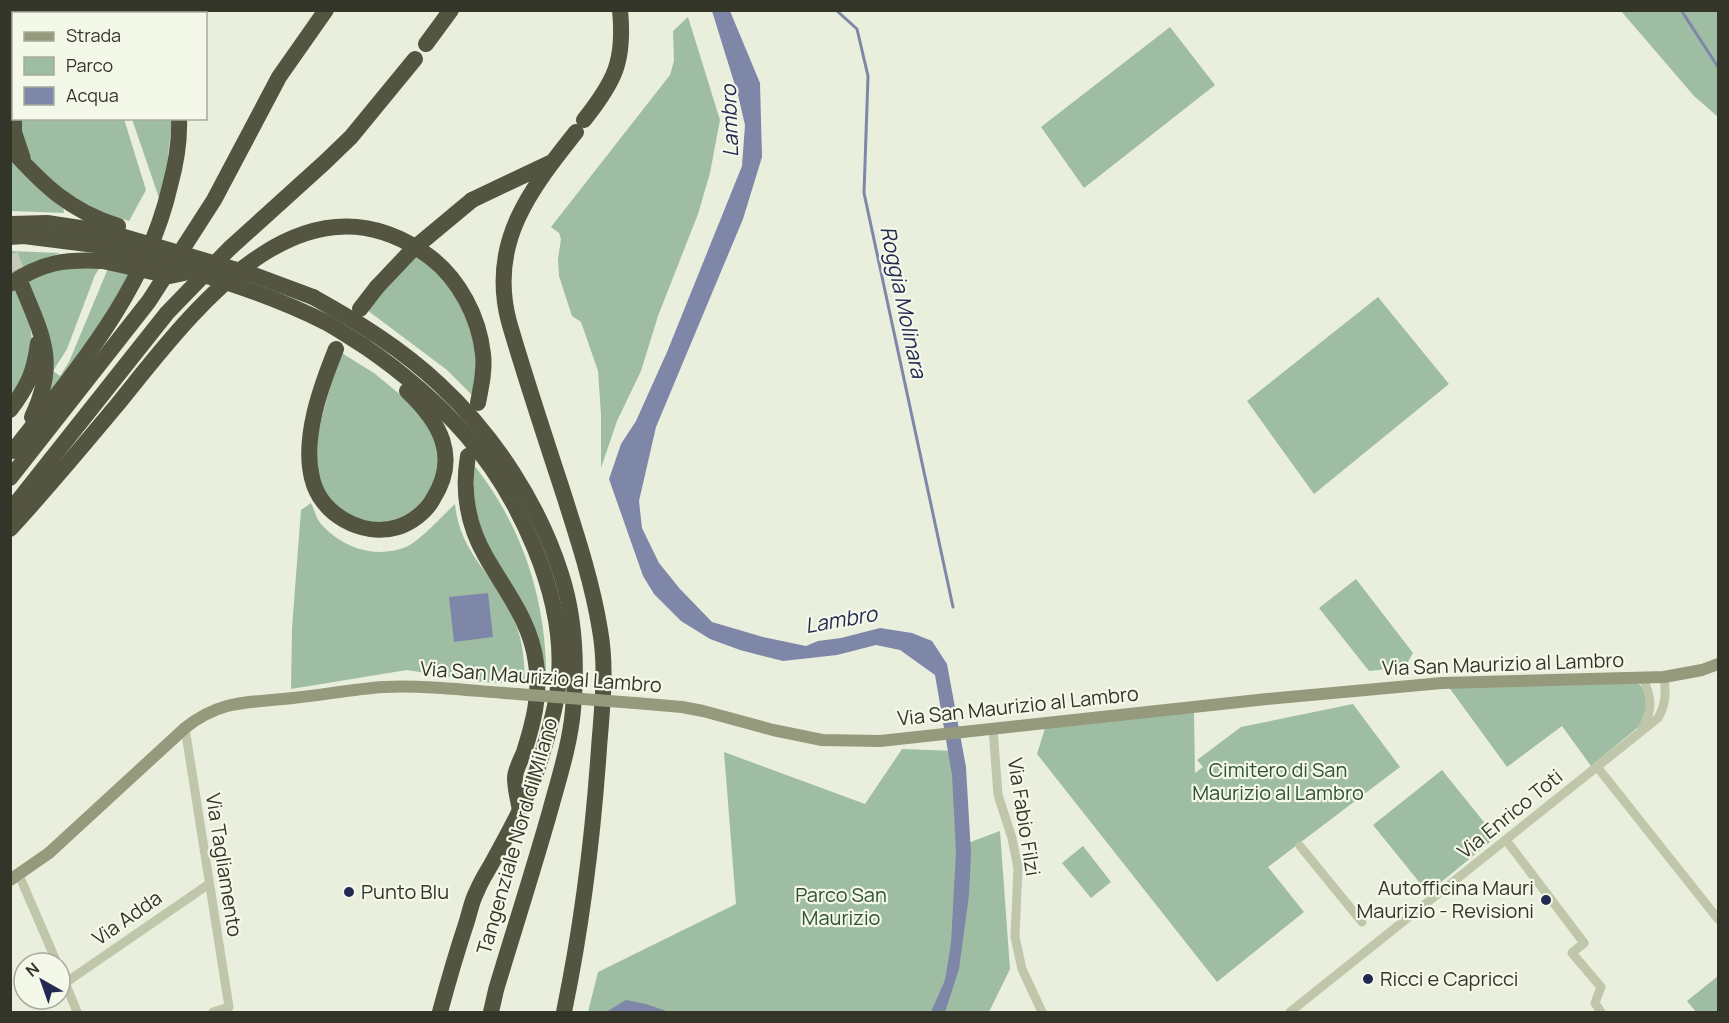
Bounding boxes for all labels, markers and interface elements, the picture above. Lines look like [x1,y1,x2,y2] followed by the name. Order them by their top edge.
[12,12,207,120] legend
[66,23,121,47] text: Strada
[66,53,113,77] text: Parco
[66,83,119,107] text: Acqua
[714,83,744,158] water label: Lambro
[874,223,934,381] water label: Roggia Molinara
[803,599,880,639] water label: Lambro
[1381,646,1625,681] street label: Via San Maurizio al Lambro
[419,655,663,698] street label: Via San Maurizio al Lambro
[896,679,1140,732] street label: Via San Maurizio al Lambro
[470,714,563,957] street label: Tangenziale Nord di Milano
[1002,756,1047,878] street label: Via Fabio Filzi
[1192,756,1364,806] park label: Cimitero di San Maurizio al Lambro
[1451,763,1568,864] street label: Via Enrico Toti
[200,791,249,939] street label: Via Tagliamento
[1357,874,1534,924] place label: Autofficina Mauri Maurizio - Revisioni
[361,878,449,905] place label: Punto Blu
[795,881,887,931] park label: Parco San Maurizio
[87,884,167,951] street label: Via Adda
[342,885,356,899] marker: Punto Blu
[1539,893,1553,907] marker: Autofficina Mauri Maurizio - Revisioni
[12,951,72,1011] north arrow
[21,957,44,982] text: N
[1380,965,1519,992] place label: Ricci e Capricci
[1361,972,1375,986] marker: Ricci e Capricci

